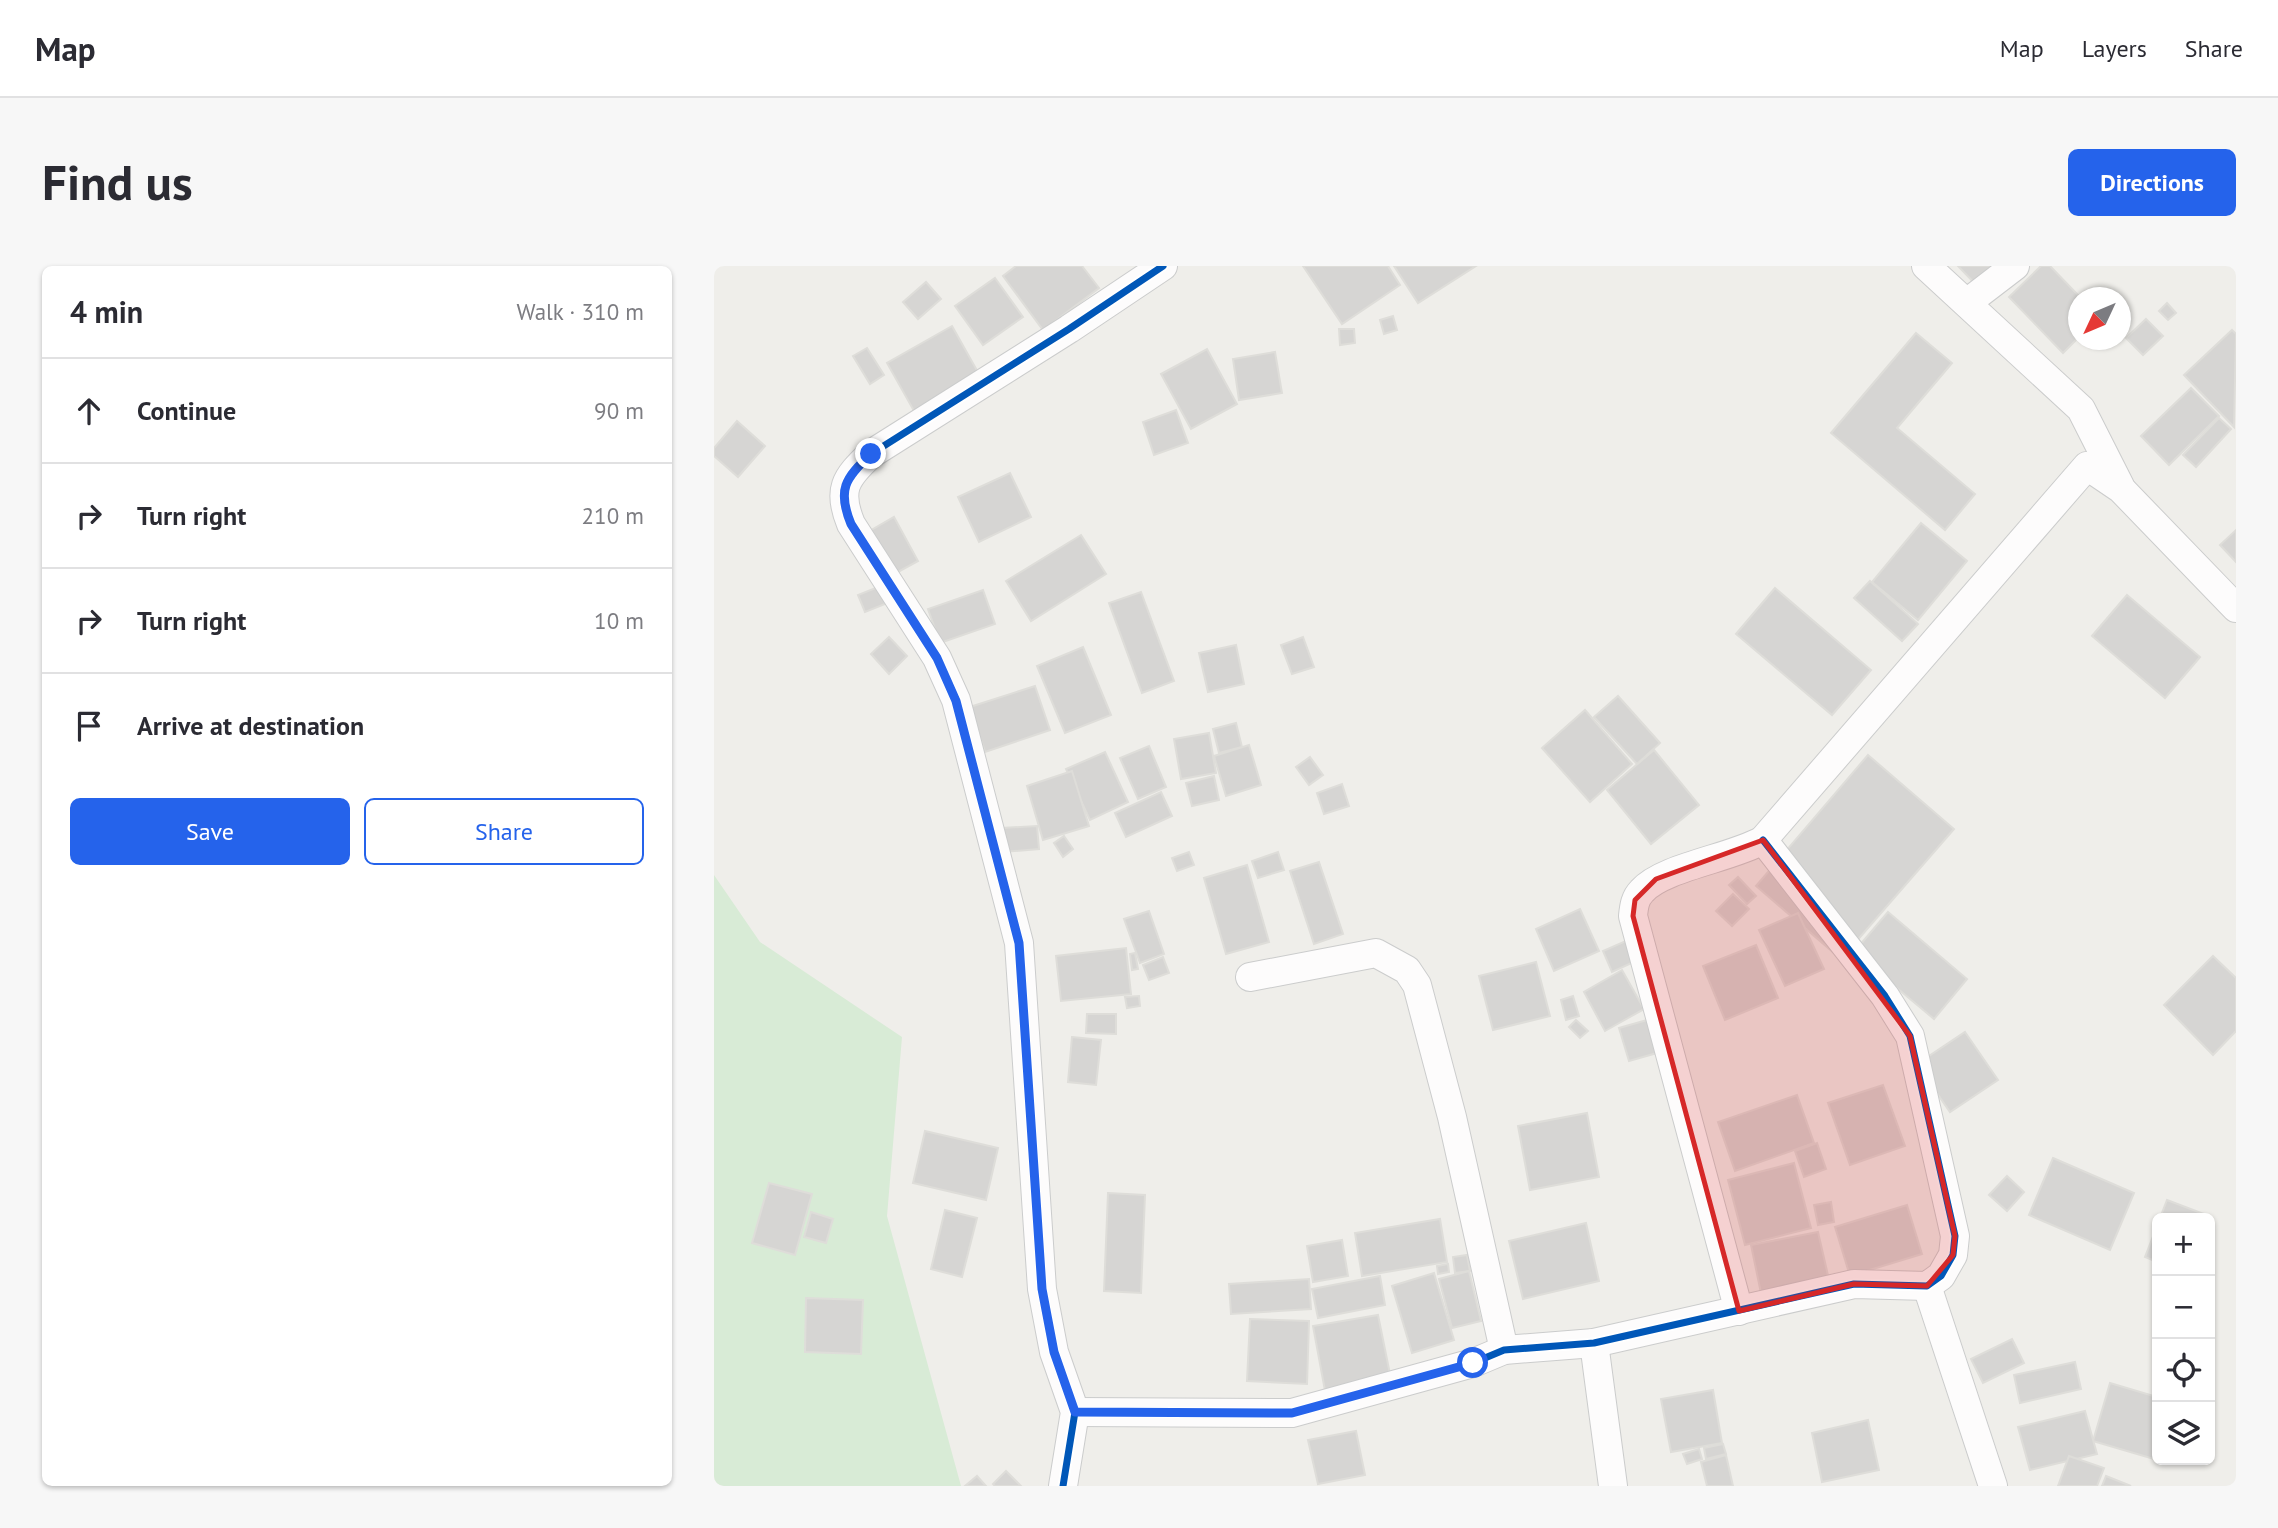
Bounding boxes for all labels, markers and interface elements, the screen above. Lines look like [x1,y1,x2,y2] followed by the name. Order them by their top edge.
[35,27,96,70] text: Map
[2000,33,2044,64] text: Map
[2082,33,2147,64] text: Layers
[2185,33,2243,64] text: Share
[2068,149,2236,216] button: Directions
[42,150,193,214] text: Find us
[2068,287,2131,350] north arrow
[70,292,143,331] text: 4 min
[517,297,644,326] text: Walk · 310 m
[70,392,108,430] icon: ahead
[137,394,236,427] text: Continue
[594,396,644,425] text: 90 m
[855,438,886,469] route end
[70,497,108,535] icon: right
[137,499,246,532] text: Turn right
[582,501,644,530] text: 210 m
[70,602,108,640] icon: right
[137,604,246,637] text: Turn right
[594,606,644,635] text: 10 m
[70,707,108,745] icon: arrive
[137,709,364,742] text: Arrive at destination
[70,798,350,865] button: Save
[364,798,644,865] button: Share
[2152,1213,2215,1465] map controls
[2152,1213,2215,1276] button: +
[2152,1276,2215,1339] button: −
[2152,1339,2215,1402] button: locate
[1457,1347,1488,1378] route start
[2152,1402,2215,1465] button: layers

